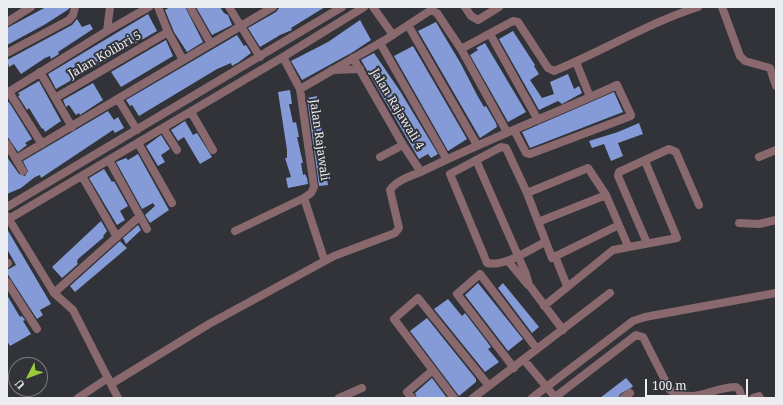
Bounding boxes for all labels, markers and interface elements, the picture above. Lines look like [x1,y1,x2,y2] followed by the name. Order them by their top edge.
[66,28,144,82] street label: Jalan Kolibri 5
[367,66,427,152] street label: Jalan Rajawali 4
[306,98,332,182] street label: Jalan Rajawali
[8,357,48,397] north arrow
[647,371,750,397] scale bar
[11,377,28,393] text: U
[652,377,687,394] text: 100 m

